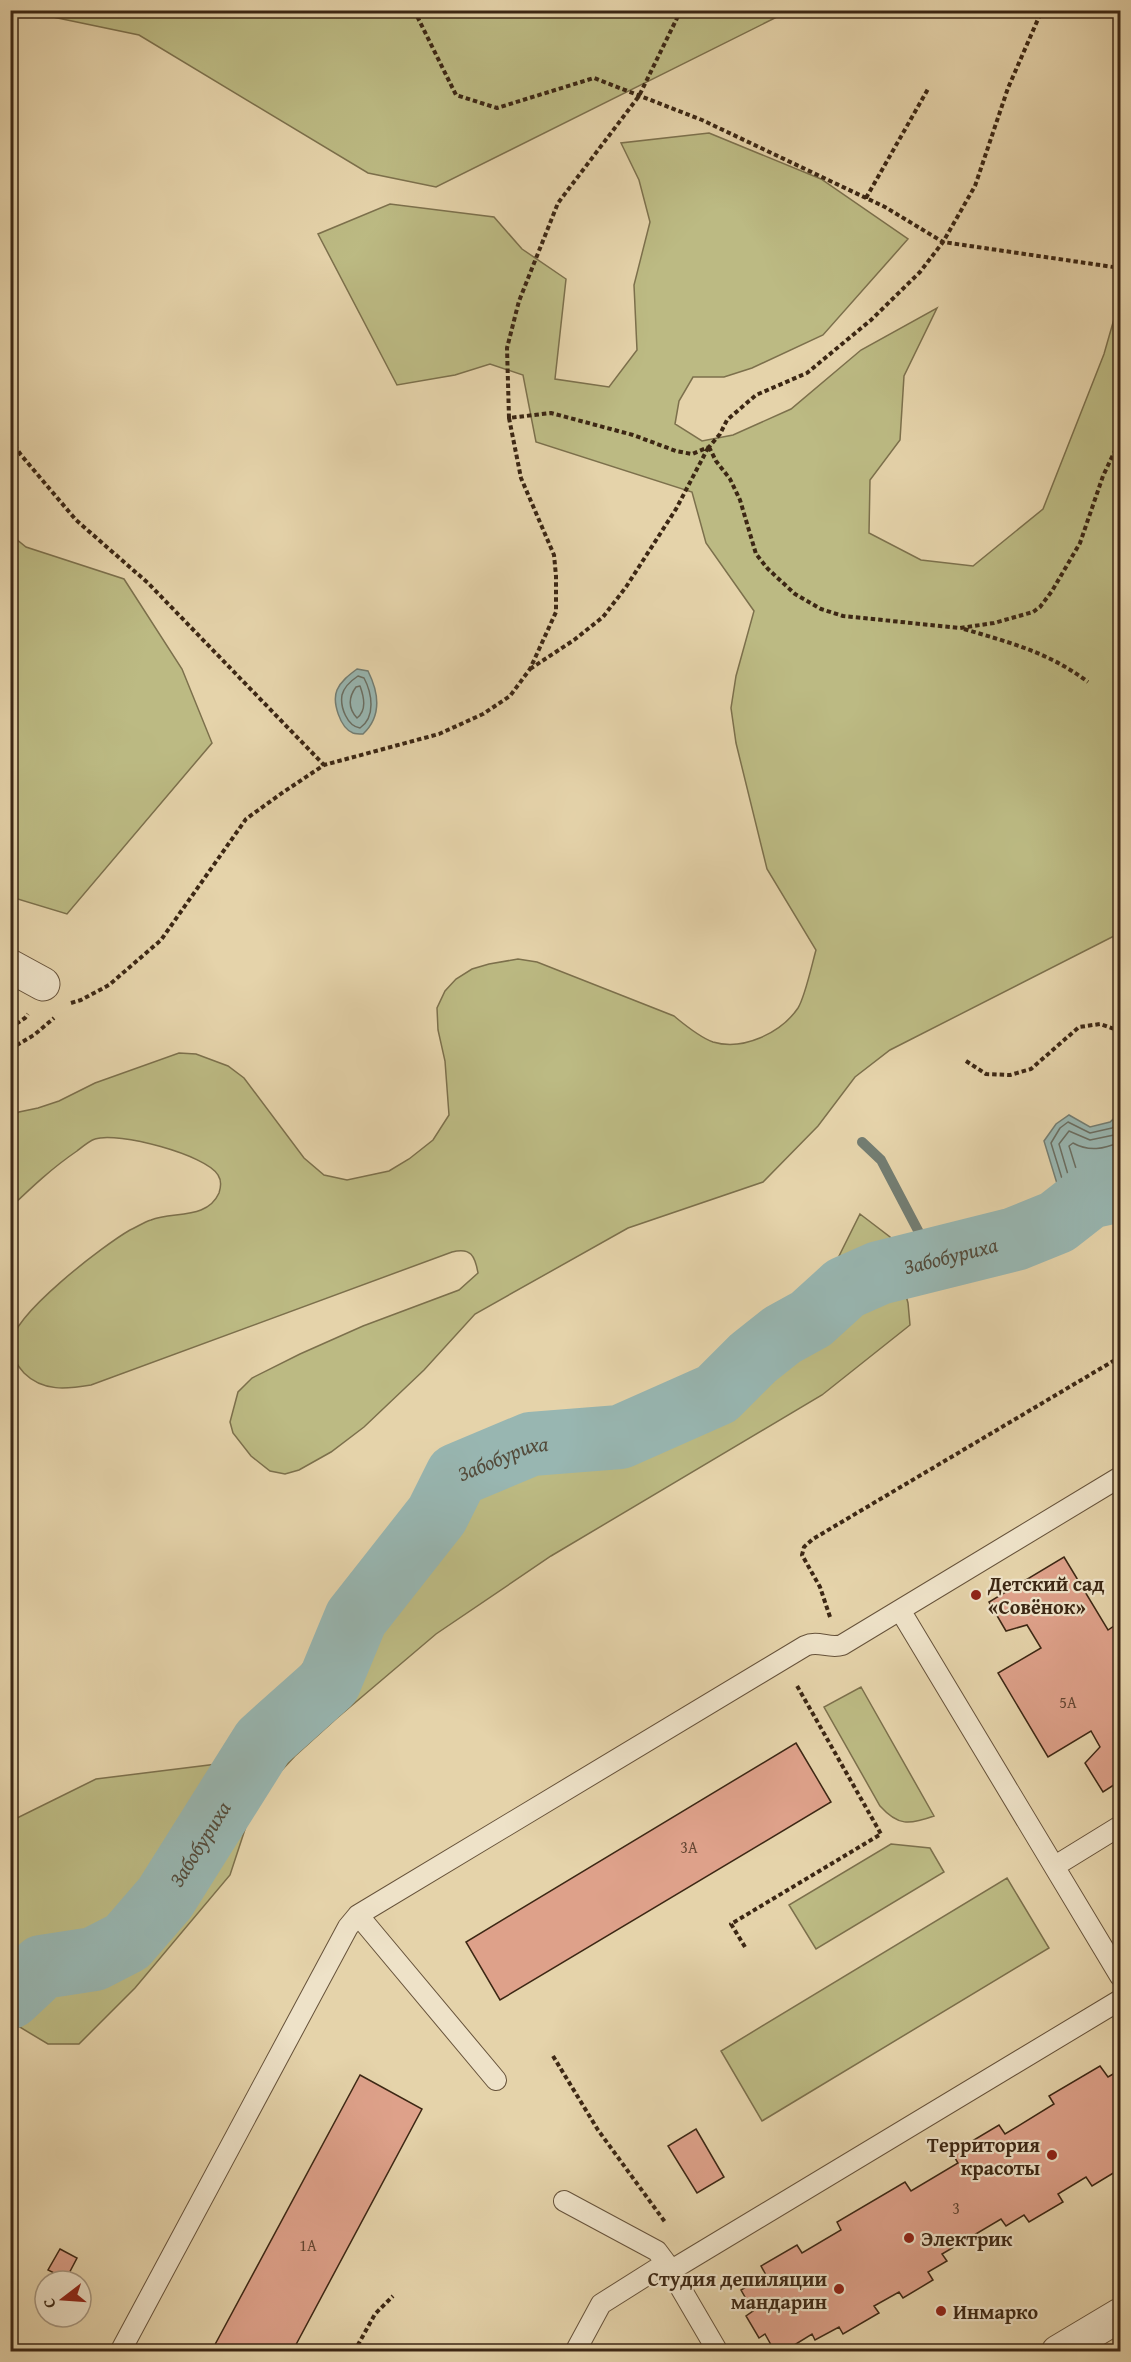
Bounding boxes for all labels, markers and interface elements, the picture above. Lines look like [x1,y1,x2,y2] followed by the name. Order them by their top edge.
[900,1228,1001,1282] water label: Забобуриха
[452,1427,550,1489] water label: Забобуриха
[987,1569,1104,1621] place label: Детский сад «Совёнок»
[969,1588,983,1602] marker: Детский сад «Совёнок»
[1059,1690,1077,1714] house number: 5А
[161,1794,238,1892] water label: Забобуриха
[680,1835,698,1859] house number: 3А
[927,2130,1041,2182] place label: Территория красоты
[1045,2148,1059,2162] marker: Территория красоты
[952,2196,960,2220] house number: 3
[921,2224,1013,2253] place label: Электрик
[902,2231,916,2245] marker: Электрик
[299,2233,317,2257] house number: 1А
[648,2264,827,2316] place label: Студия депиляции мандарин
[33,2269,93,2329] north arrow
[832,2282,846,2296] marker: Студия депиляции мандарин
[36,2296,61,2311] text: С
[953,2297,1039,2326] place label: Инмарко
[934,2304,948,2318] marker: Инмарко

